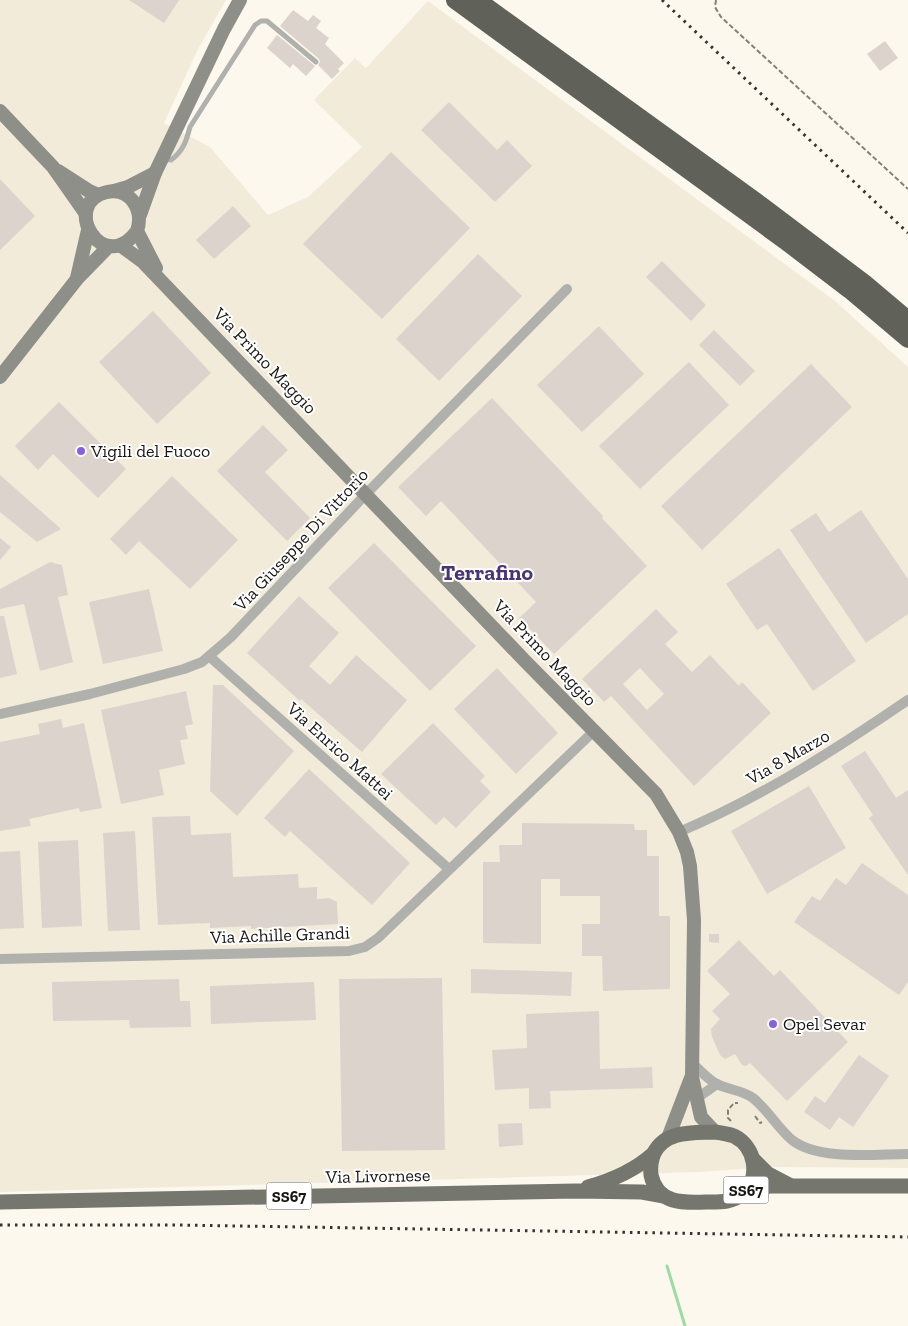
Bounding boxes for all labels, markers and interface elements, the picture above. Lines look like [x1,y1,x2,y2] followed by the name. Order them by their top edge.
[208,303,321,419] street label: Via Primo Maggio
[90,440,210,462] place label: Vigili del Fuoco
[75,445,87,457] marker: Vigili del Fuoco
[228,464,373,617] street label: Via Giuseppe Di Vittorio
[441,559,534,586] district label: Terrafino
[488,595,601,711] street label: Via Primo Maggio
[282,697,398,805] street label: Via Enrico Mattei
[742,724,834,790] street label: Via 8 Marzo
[209,922,350,948] street label: Via Achille Grandi
[783,1013,867,1035] place label: Opel Sevar
[767,1018,779,1030] marker: Opel Sevar
[325,1164,430,1188] street label: Via Livornese
[724,1176,768,1204] road number: SS67
[266,1182,312,1210] road number: SS67

